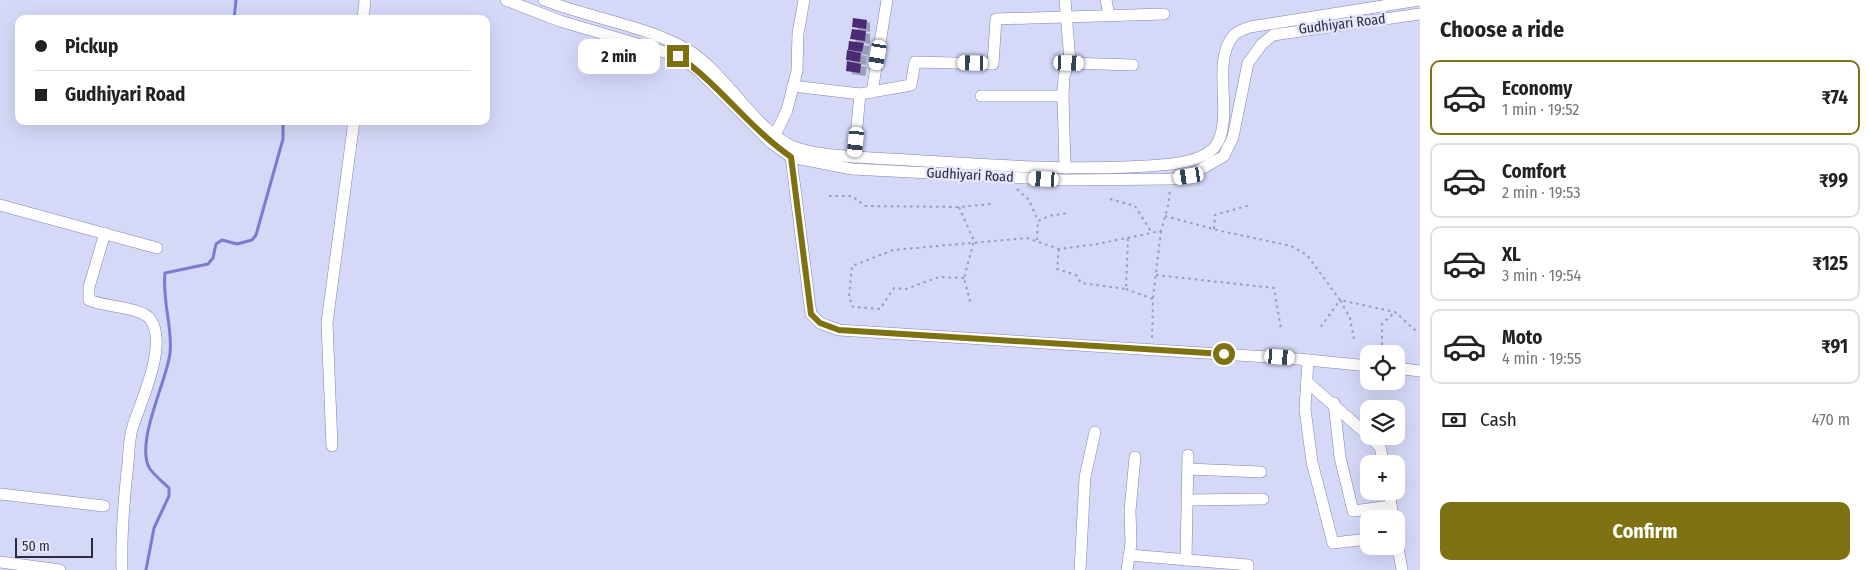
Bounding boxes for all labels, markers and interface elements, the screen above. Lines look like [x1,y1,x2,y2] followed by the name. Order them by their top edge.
[1298,10,1386,38] street label: Gudhiyari Road
[1440,16,1564,43] text: Choose a ride
[65,35,118,58] text: Pickup
[578,38,660,74] callout: 2 min
[868,39,887,71] car
[667,45,689,67] route end
[601,47,637,66] text: 2 min
[957,55,988,71] car
[1053,55,1084,71] car
[1442,75,1487,120] icon: car
[1502,77,1572,100] text: Economy
[65,83,185,106] text: Gudhiyari Road
[1821,86,1848,109] text: ₹74
[1502,100,1579,119] text: 1 min · 19:52
[846,126,865,158] car
[1442,158,1487,203] icon: car
[1502,160,1566,183] text: Comfort
[926,164,1014,186] street label: Gudhiyari Road
[1173,166,1204,186] car
[1819,169,1848,192] text: ₹99
[1028,171,1059,187] car
[1502,183,1580,202] text: 2 min · 19:53
[1442,241,1487,286] icon: car
[1502,243,1521,266] text: XL
[1813,252,1848,275] text: ₹125
[1502,266,1581,285] text: 3 min · 19:54
[1442,324,1487,369] icon: car
[1502,326,1542,349] text: Moto
[1821,335,1848,358] text: ₹91
[1213,343,1235,365] route start
[1360,345,1405,555] map controls
[1360,345,1405,390] button: locate
[1264,348,1295,366] car
[1502,349,1581,368] text: 4 min · 19:55
[1360,400,1405,445] button: layers
[1440,406,1468,434] icon: cash
[1480,408,1517,431] text: Cash
[1812,410,1850,429] text: 470 m
[1360,455,1405,500] button: +
[1440,502,1850,560] button: Confirm
[1360,510,1405,555] button: −
[15,535,92,558] scale bar
[22,538,50,555] text: 50 m

